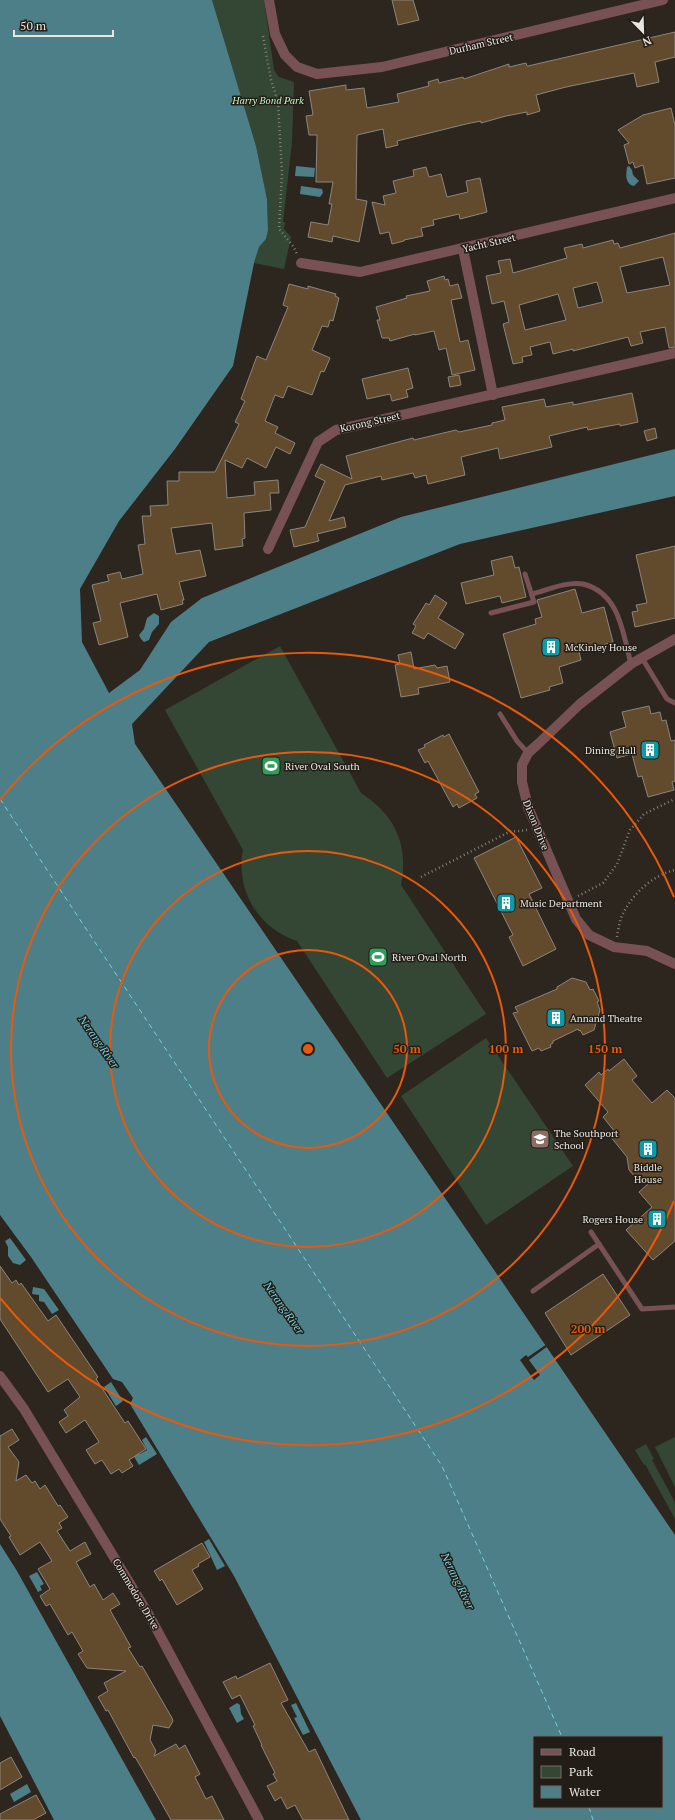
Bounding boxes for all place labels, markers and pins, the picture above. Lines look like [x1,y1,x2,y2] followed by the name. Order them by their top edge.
[540,636,562,658] building icon: McKinley House
[565,641,637,654] place label: McKinley House
[639,739,661,761] building icon: Dining Hall
[585,744,636,757] place label: Dining Hall
[260,755,282,777] sports icon: River Oval South
[285,760,360,773] place label: River Oval South
[495,892,517,914] building icon: Music Department
[520,897,603,910] place label: Music Department
[367,946,389,968] sports icon: River Oval North
[392,951,467,964] place label: River Oval North
[545,1007,567,1029] building icon: Annand Theatre
[570,1012,642,1025] place label: Annand Theatre
[301,1042,315,1056] centre of rings
[554,1127,619,1152] place label: The Southport School
[529,1128,551,1150] school or university icon: The Southport School
[637,1138,659,1160] building icon: Biddle House
[634,1161,662,1186] place label: Biddle House
[646,1208,668,1230] building icon: Rogers House
[582,1213,643,1226] place label: Rogers House

